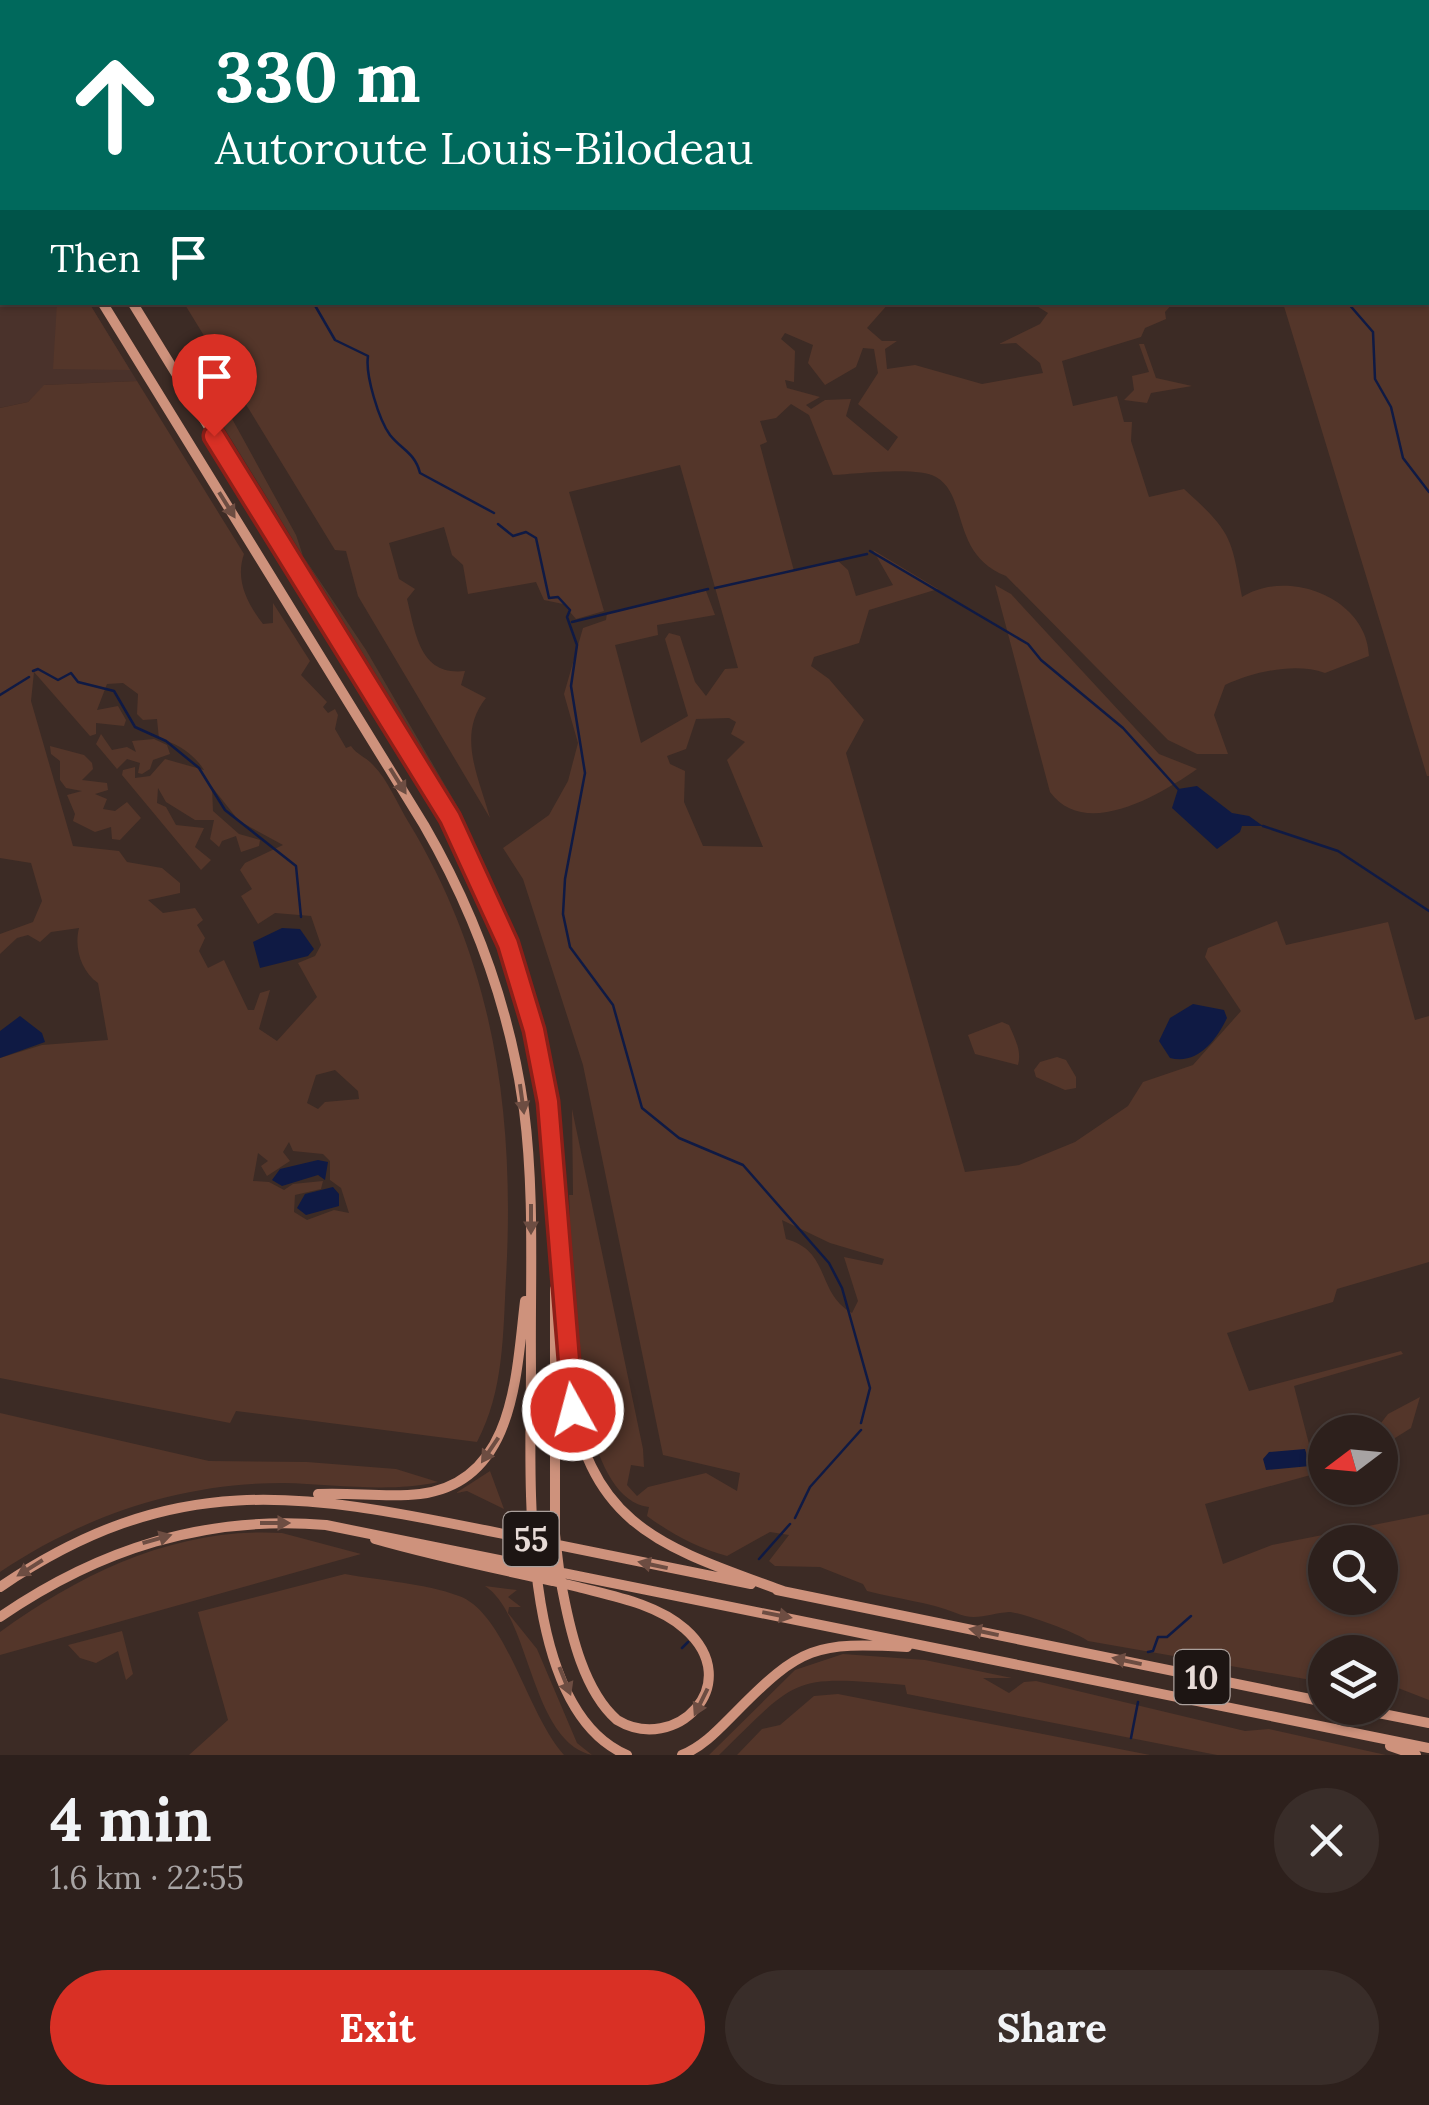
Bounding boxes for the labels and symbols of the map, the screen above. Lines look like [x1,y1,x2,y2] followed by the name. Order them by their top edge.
[172,334,257,437] pin
[218,491,235,519] one-way arrow
[388,767,406,795] one-way arrow
[515,1083,531,1115] one-way arrow
[523,1203,539,1235] one-way arrow
[521,1358,625,1462] position arrow
[1308,1415,1398,1505] north arrow
[482,1437,500,1464] one-way arrow
[504,1512,558,1566] road number: 55
[260,1515,292,1531] one-way arrow
[142,1531,173,1547] one-way arrow
[638,1556,669,1572] one-way arrow
[16,1558,44,1576] one-way arrow
[762,1608,793,1624] one-way arrow
[968,1623,999,1639] one-way arrow
[1174,1650,1230,1704] road number: 10
[1111,1653,1142,1669] one-way arrow
[558,1666,574,1696] one-way arrow
[693,1688,710,1717] one-way arrow

